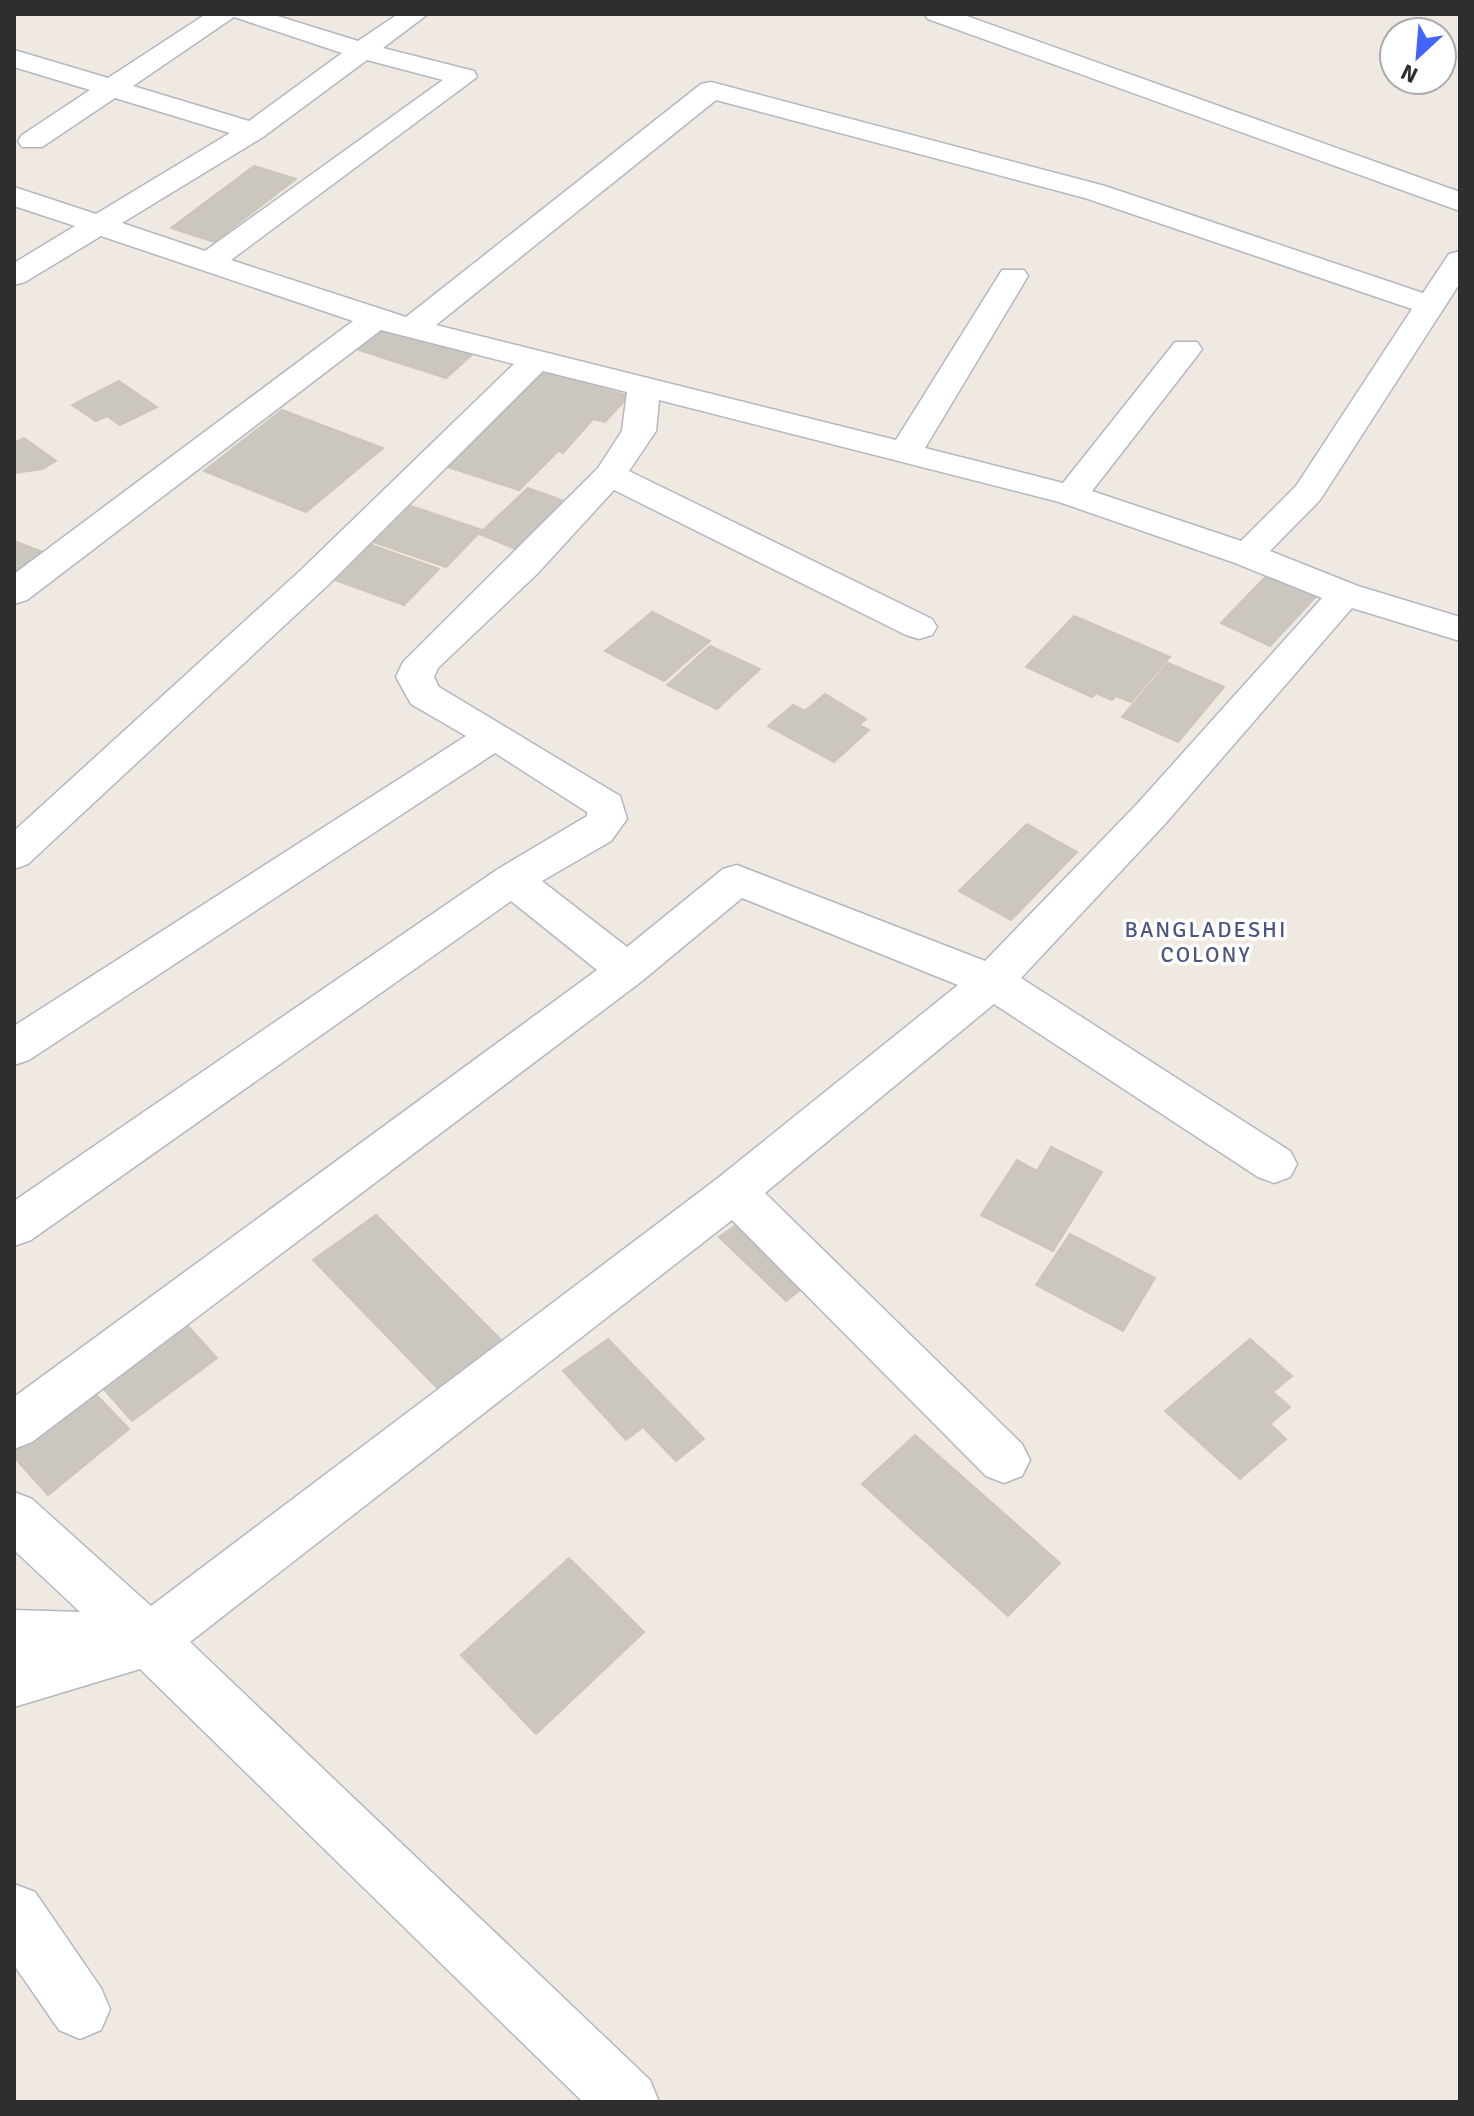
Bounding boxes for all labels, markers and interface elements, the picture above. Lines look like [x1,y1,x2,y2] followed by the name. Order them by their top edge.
[1378,16,1458,96] north arrow
[1397,58,1422,89] text: N
[1125,916,1287,968] district label: BANGLADESHI COLONY

